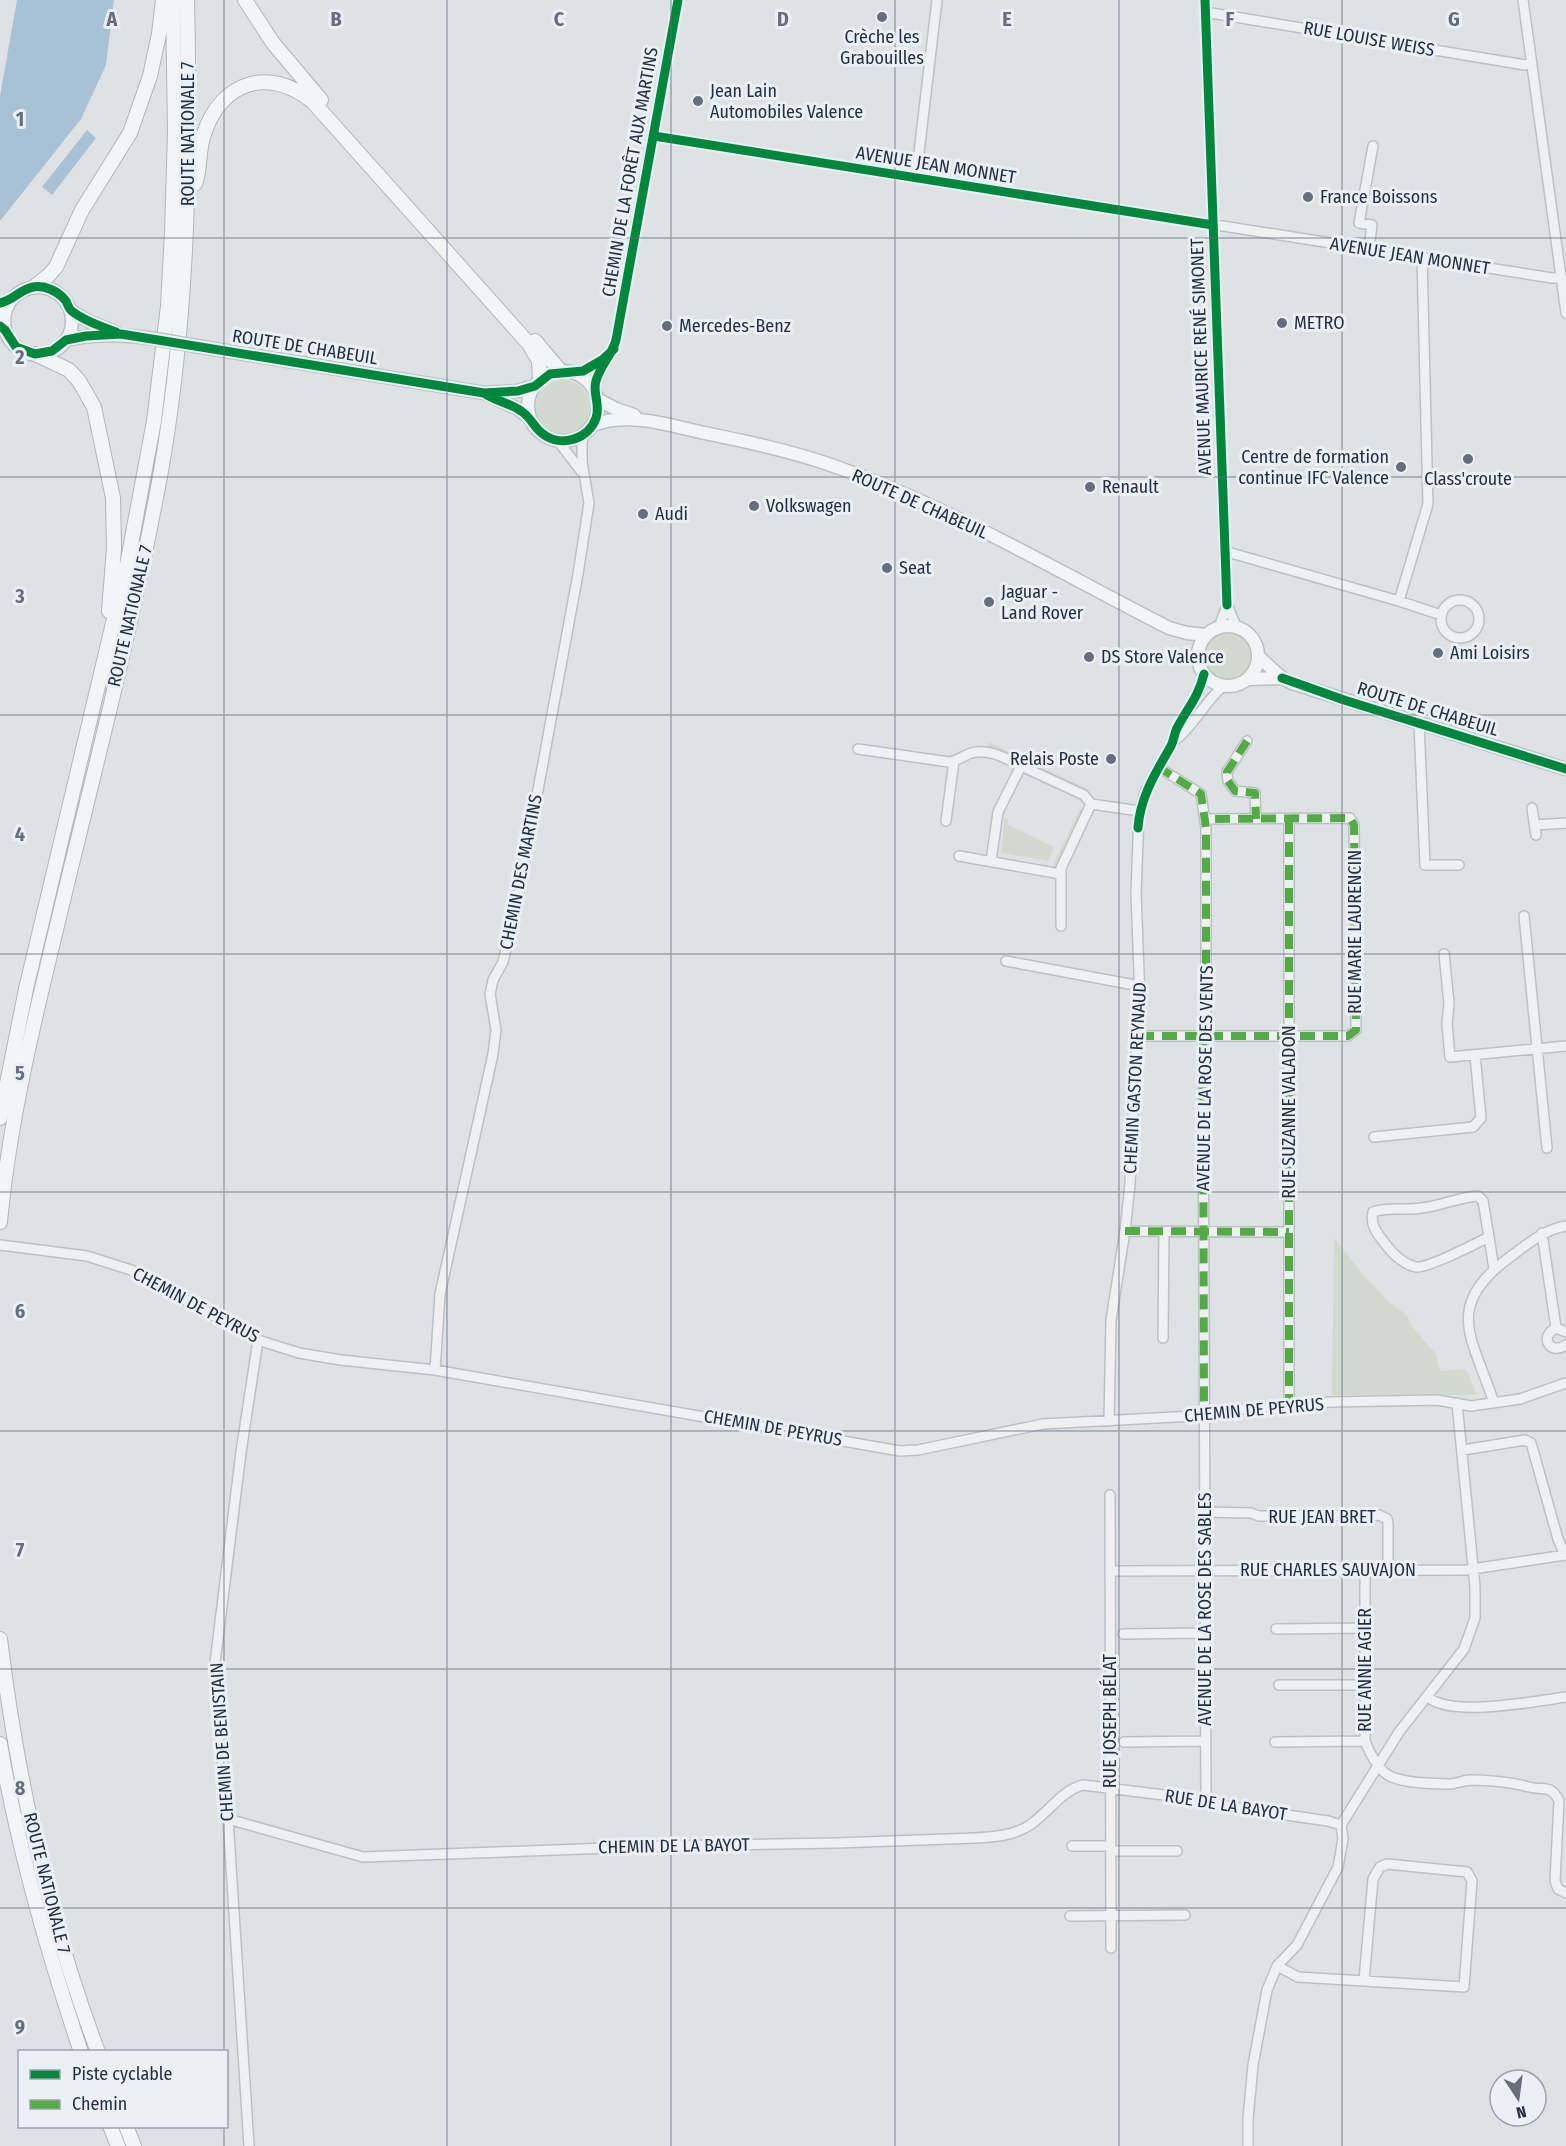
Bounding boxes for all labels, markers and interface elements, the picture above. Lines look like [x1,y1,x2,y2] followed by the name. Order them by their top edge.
[106,7,119,31] text: A
[330,7,342,31] text: B
[554,7,565,31] text: C
[777,7,789,31] text: D
[1002,7,1012,31] text: E
[1226,7,1235,31] text: F
[1448,7,1460,31] text: G
[875,10,889,24] marker: Crèche les Grabouilles
[1302,17,1436,61] street label: RUE LOUISE WEISS
[840,26,924,69] place label: Crèche les Grabouilles
[597,45,663,299] street label: CHEMIN DE LA FORÊT AUX MARTINS
[177,62,199,206] street label: ROUTE NATIONALE 7
[710,80,863,123] place label: Jean Lain Automobiles Valence
[691,94,705,108] marker: Jean Lain Automobiles Valence
[16,107,24,131] text: 1
[855,142,1018,189] street label: AVENUE JEAN MONNET
[1320,186,1438,208] place label: France Boissons
[1301,190,1315,204] marker: France Boissons
[1329,233,1492,280] street label: AVENUE JEAN MONNET
[1185,237,1216,476] street label: AVENUE MAURICE RENÉ SIMONET
[1294,312,1345,334] place label: METRO
[679,315,791,337] place label: Mercedes-Benz
[1275,316,1289,330] marker: METRO
[660,319,674,333] marker: Mercedes-Benz
[231,325,379,369] street label: ROUTE DE CHABEUIL
[14,345,25,369] text: 2
[1238,446,1389,489] place label: Centre de formation continue IFC Valence
[1461,452,1475,466] marker: Class'croute
[1394,460,1408,474] marker: Centre de formation continue IFC Valence
[848,464,992,544] street label: ROUTE DE CHABEUIL
[1424,468,1512,490] place label: Class'croute
[1102,476,1159,498] place label: Renault
[1083,480,1097,494] marker: Renault
[766,495,852,517] place label: Volkswagen
[747,499,761,513] marker: Volkswagen
[655,503,688,525] place label: Audi
[636,507,650,521] marker: Audi
[103,543,157,689] street label: ROUTE NATIONALE 7
[899,557,931,579] place label: Seat
[880,561,894,575] marker: Seat
[1001,581,1084,624] place label: Jaguar - Land Rover
[14,584,25,608] text: 3
[982,595,996,609] marker: Jaguar - Land Rover
[1450,642,1530,664] place label: Ami Loisirs
[1101,646,1224,668] place label: DS Store Valence
[1431,646,1445,660] marker: Ami Loisirs
[1082,650,1096,664] marker: DS Store Valence
[1355,677,1501,741] street label: ROUTE DE CHABEUIL
[1010,748,1099,770] place label: Relais Poste
[1104,752,1118,766] marker: Relais Poste
[495,792,547,951] street label: CHEMIN DES MARTINS
[15,822,25,846] text: 4
[1344,850,1366,1014] street label: RUE MARIE LAURENCIN
[1192,965,1218,1191] street label: AVENUE DE LA ROSE DES VENTS
[1119,982,1151,1174] street label: CHEMIN GASTON REYNAUD
[1278,1025,1300,1199] street label: RUE SUZANNE VALADON
[15,1061,25,1085] text: 5
[129,1262,263,1348] street label: CHEMIN DE PEYRUS
[15,1299,25,1323] text: 6
[1183,1393,1325,1427] street label: CHEMIN DE PEYRUS
[702,1405,844,1451] street label: CHEMIN DE PEYRUS
[1194,1492,1216,1726] street label: AVENUE DE LA ROSE DES SABLES
[1268,1506,1376,1528] street label: RUE JEAN BRET
[16,1538,25,1562] text: 7
[1240,1559,1416,1581] street label: RUE CHARLES SAUVAJON
[1354,1608,1376,1732] street label: RUE ANNIE AGIER
[1098,1653,1121,1788] street label: RUE JOSEPH BÉLAT
[205,1662,239,1822] street label: CHEMIN DE BENISTAIN
[15,1776,26,1800] text: 8
[1163,1784,1289,1826] street label: RUE DE LA BAYOT
[19,1810,75,1956] street label: ROUTE NATIONALE 7
[598,1834,751,1858] street label: CHEMIN DE LA BAYOT
[15,2015,25,2039] text: 9
[18,2050,228,2128] legend
[72,2063,172,2085] text: Piste cyclable
[1488,2068,1548,2128] north arrow
[72,2093,127,2115] text: Chemin
[1514,2102,1528,2122] text: N

